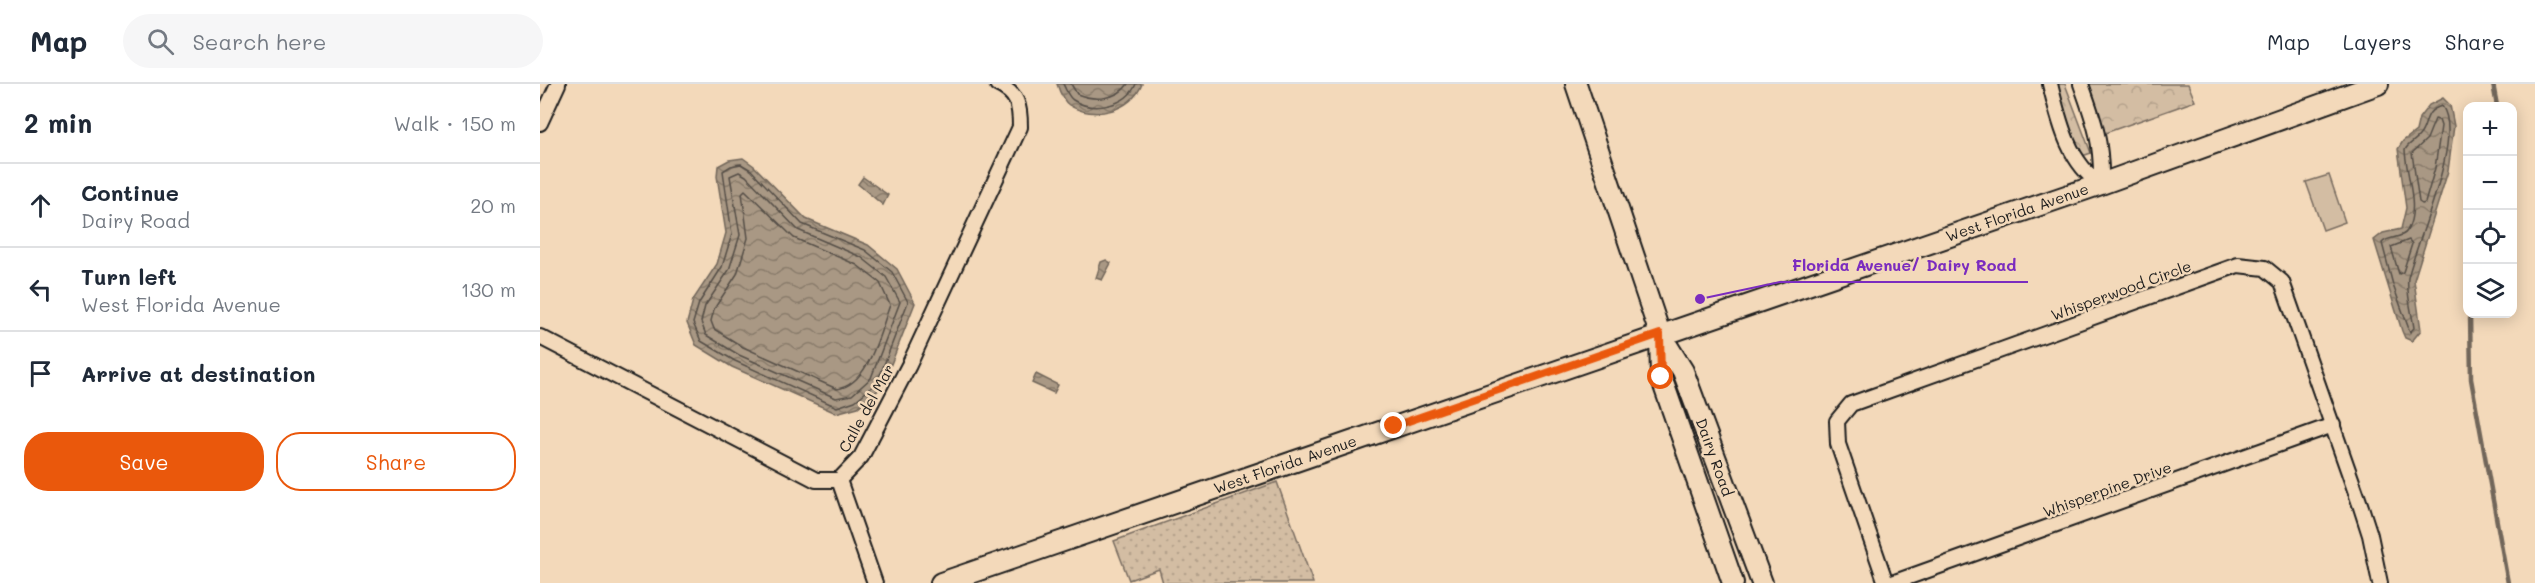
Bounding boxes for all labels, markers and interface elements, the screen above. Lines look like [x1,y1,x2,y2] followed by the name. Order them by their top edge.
[123,14,543,68] search box
[30,23,87,59] text: Map
[144,25,177,58] icon: search
[192,27,326,56] text: Search here
[2267,28,2310,55] text: Map
[2343,28,2412,55] text: Layers
[2445,28,2505,55] text: Share
[2463,102,2517,318] map controls
[2463,102,2517,156] button: +
[24,106,92,140] text: 2 min
[394,110,516,136] text: Walk · 150 m
[2463,156,2517,210] button: −
[81,178,179,207] text: Continue
[1943,178,2091,246] street label: West Florida Avenue
[24,189,57,222] icon: ahead
[470,192,516,218] text: 20 m
[81,207,190,233] text: Dairy Road
[2463,210,2517,264] button: locate
[1780,248,2028,282] callout: Florida Avenue/ Dairy Road
[1792,254,2016,275] text: Florida Avenue/ Dairy Road
[2048,255,2194,325] street label: Whisperwood Circle
[81,262,177,291] text: Turn left
[2463,264,2517,318] button: layers
[24,273,57,306] icon: left
[461,276,516,302] text: 130 m
[81,291,281,317] text: West Florida Avenue
[24,357,57,390] icon: arrive
[81,359,316,388] text: Arrive at destination
[834,360,898,456] street label: Calle del Mar
[1647,363,1673,389] route start
[1380,412,1406,438] route end
[1692,415,1738,499] street label: Dairy Road
[1211,430,1359,498] street label: West Florida Avenue
[24,432,264,491] button: Save
[276,432,516,491] button: Share
[2040,456,2174,522] street label: Whisperpine Drive

